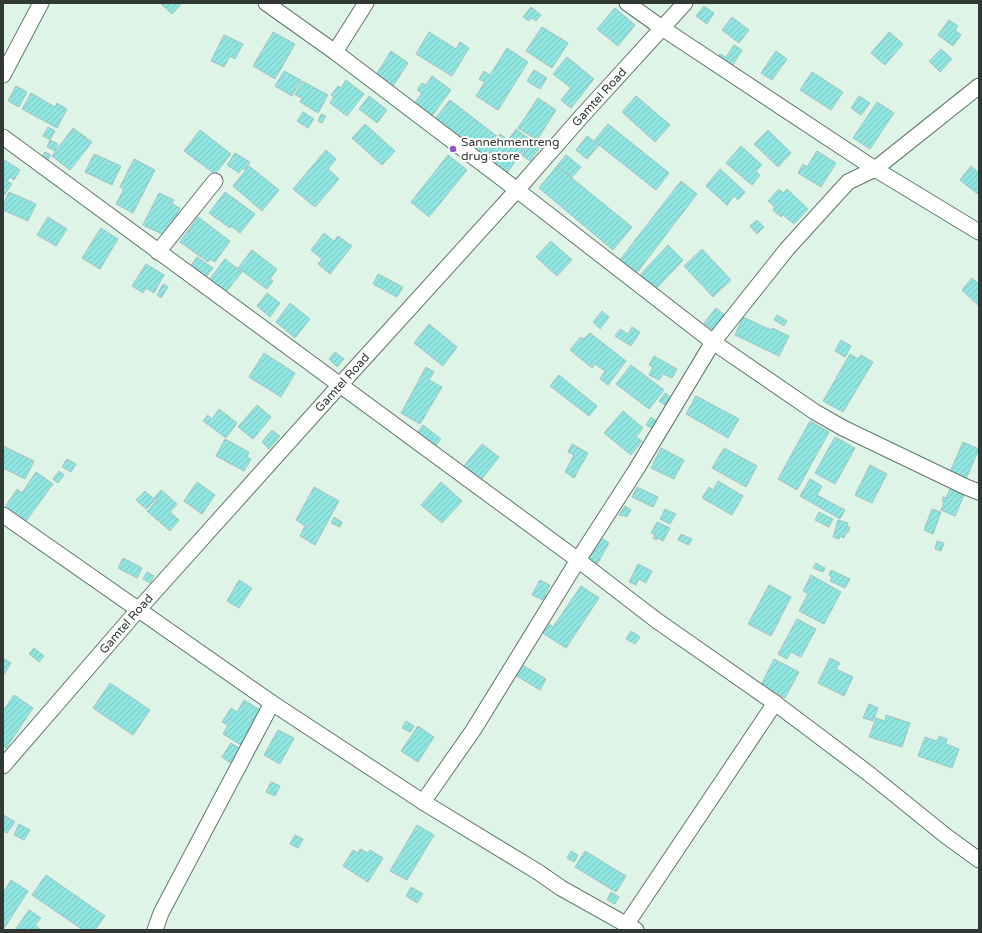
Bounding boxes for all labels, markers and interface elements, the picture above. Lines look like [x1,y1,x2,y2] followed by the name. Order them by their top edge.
[569,65,629,129] street label: Gamtel Road
[461,135,560,163] place label: Sannehmentreng drug store
[448,144,458,154] marker: Sannehmentreng drug store
[312,350,372,415] street label: Gamtel Road
[96,591,156,657] street label: Gamtel Road

